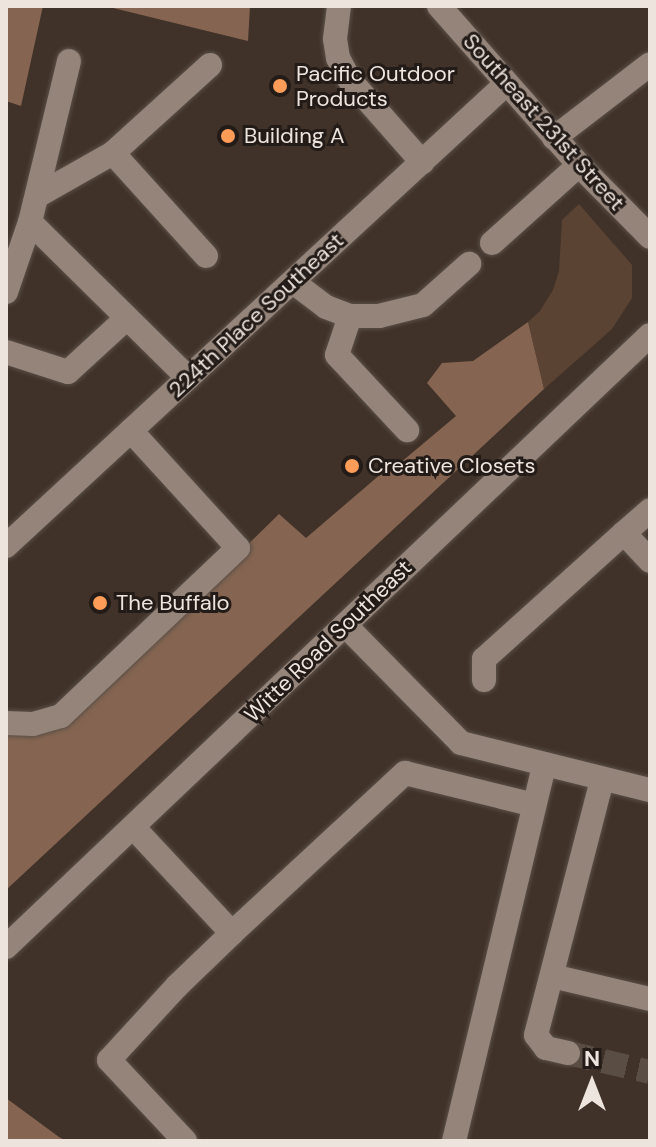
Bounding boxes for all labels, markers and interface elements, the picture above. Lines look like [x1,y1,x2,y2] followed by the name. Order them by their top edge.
[458,28,630,216] street label: Southeast 231st Street
[296,60,455,112] place label: Pacific Outdoor Products
[271,77,289,95] marker: Pacific Outdoor Products
[244,123,344,149] place label: Building A
[219,127,237,145] marker: Building A
[163,227,349,403] street label: 224th Place Southeast
[368,453,536,479] place label: Creative Closets
[343,457,361,475] marker: Creative Closets
[239,554,417,728] street label: Witte Road Southeast
[116,590,230,616] place label: The Buffalo
[91,594,109,612] marker: The Buffalo
[552,1043,632,1123] north arrow
[584,1044,600,1073] text: N

